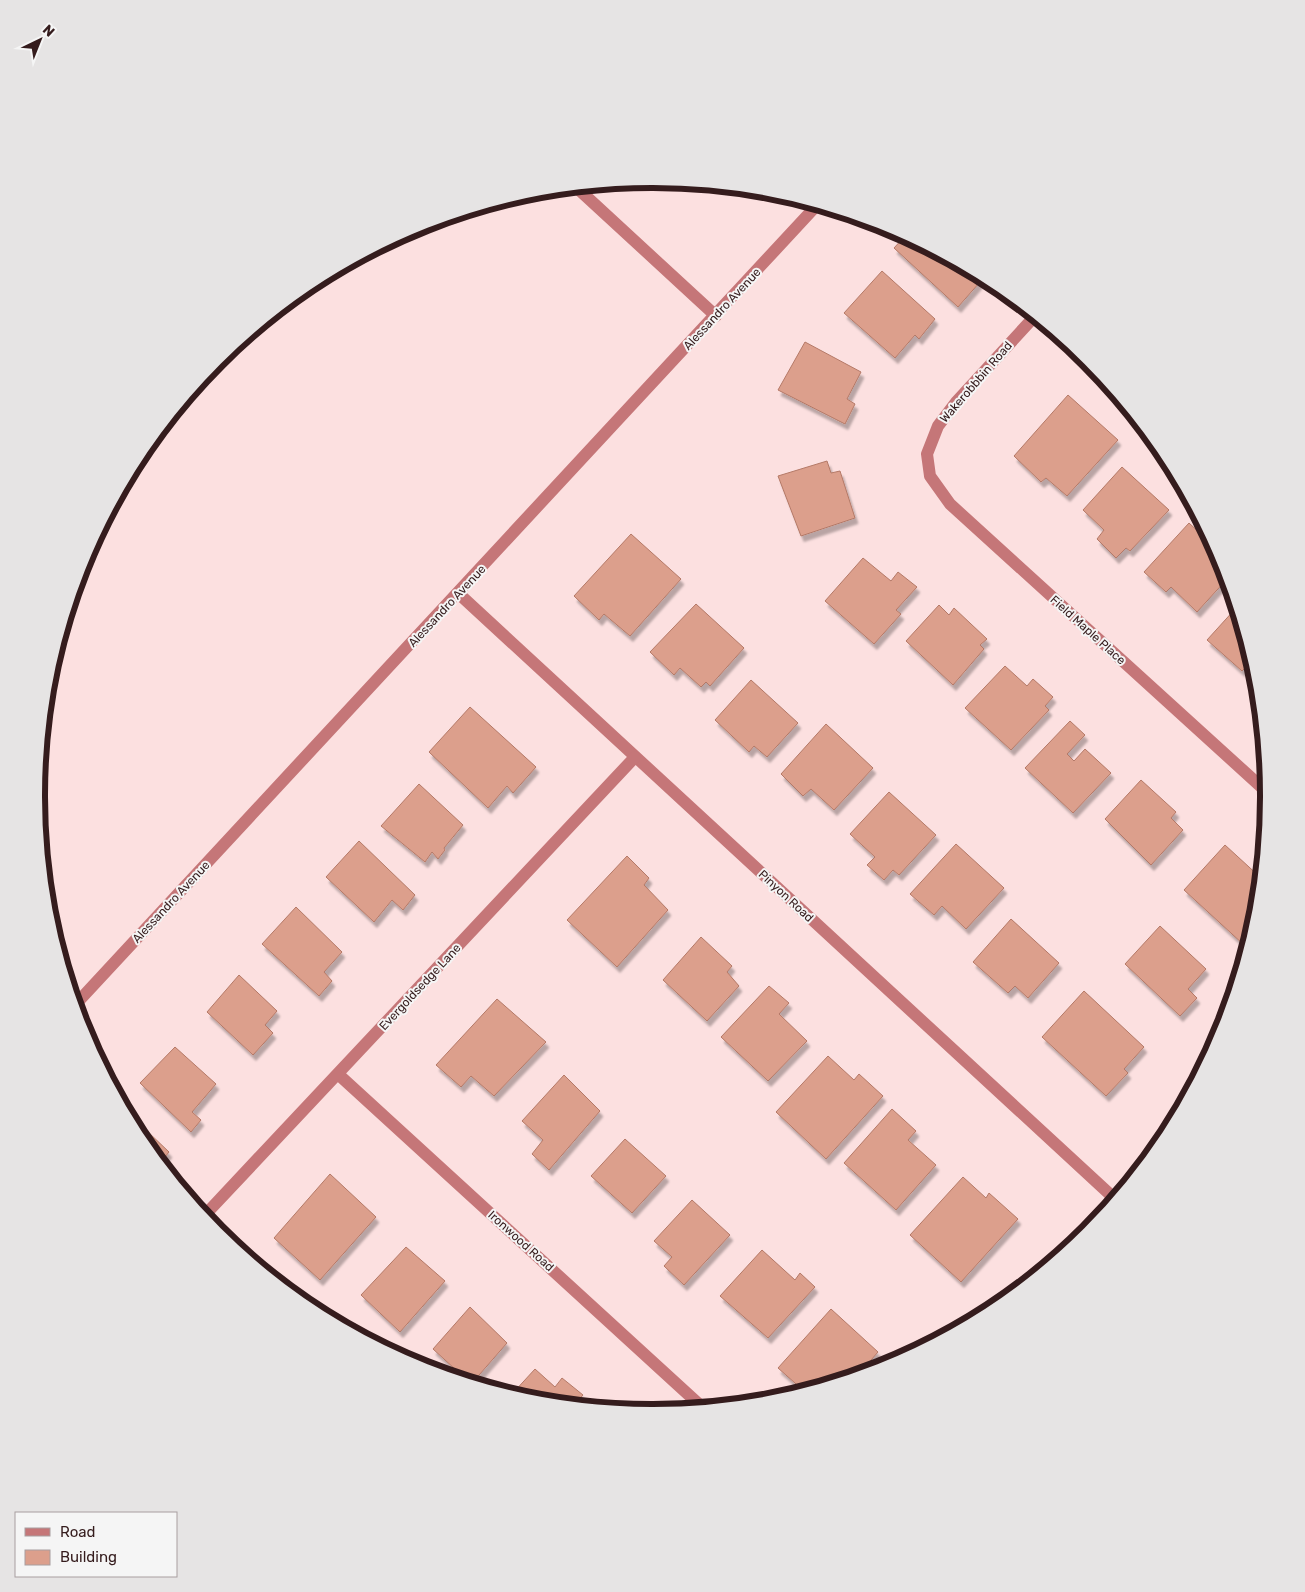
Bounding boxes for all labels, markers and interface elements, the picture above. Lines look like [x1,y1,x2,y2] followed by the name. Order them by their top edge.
[15,15,65,65] north arrow
[39,21,58,41] text: N
[680,265,764,353] street label: Alessandro Avenue
[937,339,1015,425] street label: Wakerobbbin Road
[405,562,489,650] street label: Alessandro Avenue
[1048,593,1129,668] street label: Field Maple Place
[129,858,213,946] street label: Alessandro Avenue
[756,867,816,925] street label: Pinyon Road
[376,941,464,1033] street label: Evergoldsedge Lane
[485,1208,557,1274] street label: Ironwood Road
[15,1512,178,1577] legend
[60,1523,96,1541] text: Road
[60,1548,117,1566] text: Building

